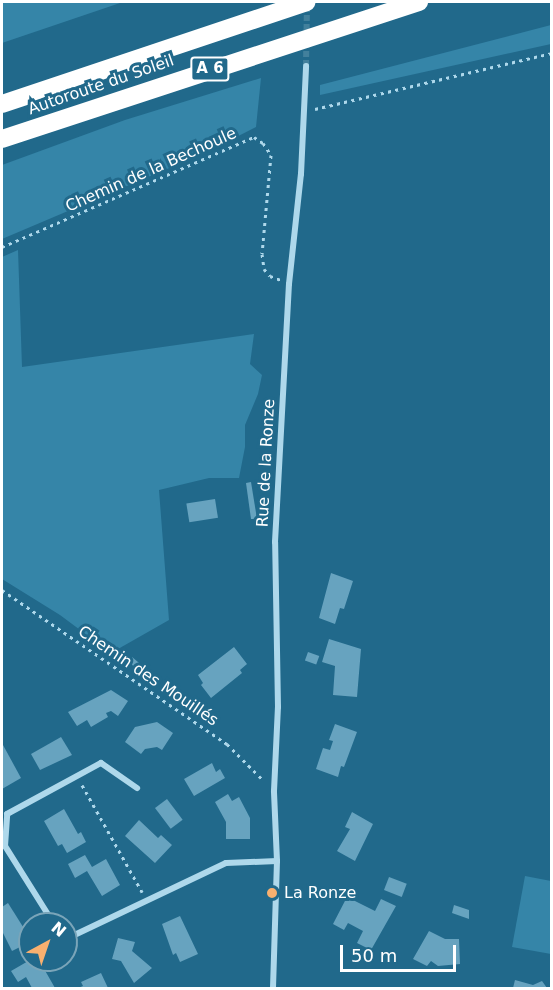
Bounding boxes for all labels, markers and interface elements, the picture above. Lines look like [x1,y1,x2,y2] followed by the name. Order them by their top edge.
[26,51,176,119] street label: Autoroute du Soleil
[189,57,231,81] road number: A 6
[63,124,239,216] street label: Chemin de la Bechoule
[253,398,279,528] street label: Rue de la Ronze
[74,622,222,730] street label: Chemin des Mouillés
[284,883,356,903] place label: La Ronze
[265,886,279,900] marker: La Ronze
[18,912,78,972] north arrow
[47,918,70,941] text: N
[343,933,458,971] scale bar
[351,945,397,966] text: 50 m

